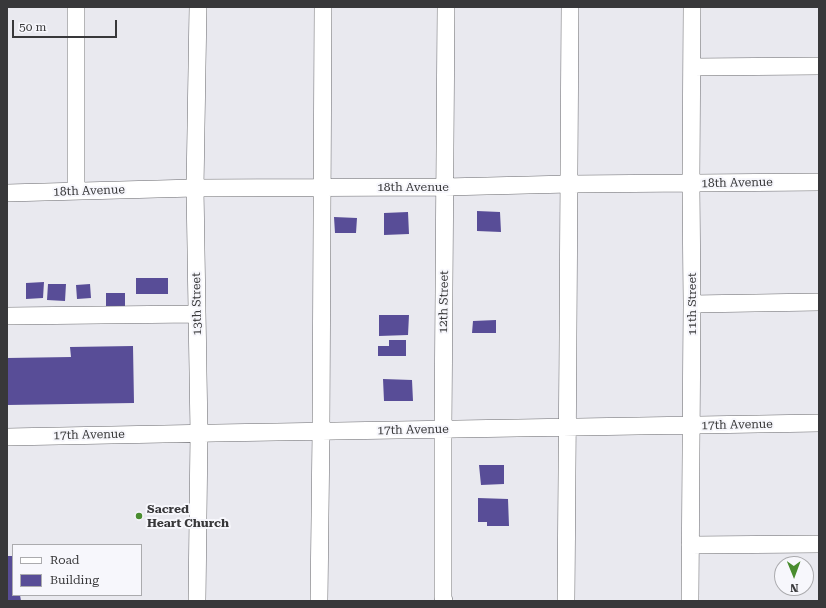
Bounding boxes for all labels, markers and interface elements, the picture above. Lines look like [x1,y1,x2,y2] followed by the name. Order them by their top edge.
[14,12,119,38] scale bar
[19,20,46,34] text: 50 m
[701,175,773,191] street label: 18th Avenue
[377,180,449,194] street label: 18th Avenue
[53,183,125,199] street label: 18th Avenue
[436,270,452,334] street label: 12th Street
[189,272,205,336] street label: 13th Street
[685,272,699,336] street label: 11th Street
[701,417,773,433] street label: 17th Avenue
[377,422,449,438] street label: 17th Avenue
[53,427,125,443] street label: 17th Avenue
[147,502,229,530] place label: Sacred Heart Church
[134,511,144,521] marker: Sacred Heart Church
[12,544,142,596] legend
[50,553,79,567] text: Road
[774,556,814,596] north arrow
[50,573,99,587] text: Building
[790,581,799,594] text: N

